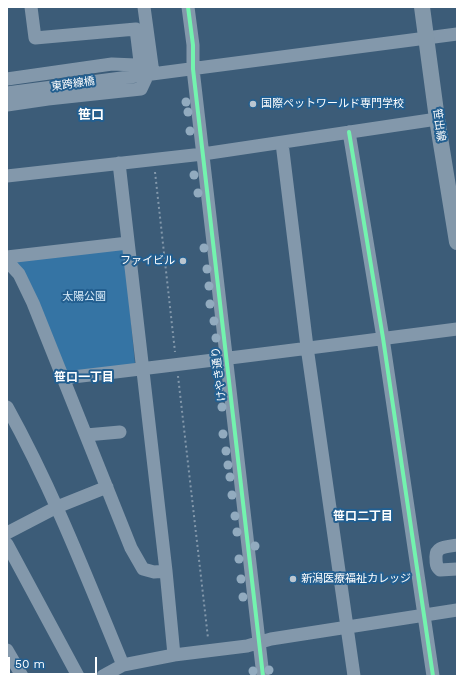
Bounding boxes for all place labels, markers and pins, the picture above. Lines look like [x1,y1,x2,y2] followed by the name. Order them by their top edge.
[261,97,404,111] place label: 国際ペットワールド専門学校
[248,99,258,109] marker: 国際ペットワールド専門学校
[120,254,175,268] place label: ファイビル
[178,256,188,266] marker: ファイビル
[301,572,411,586] place label: 新潟医療福祉カレッジ
[288,574,298,584] marker: 新潟医療福祉カレッジ

